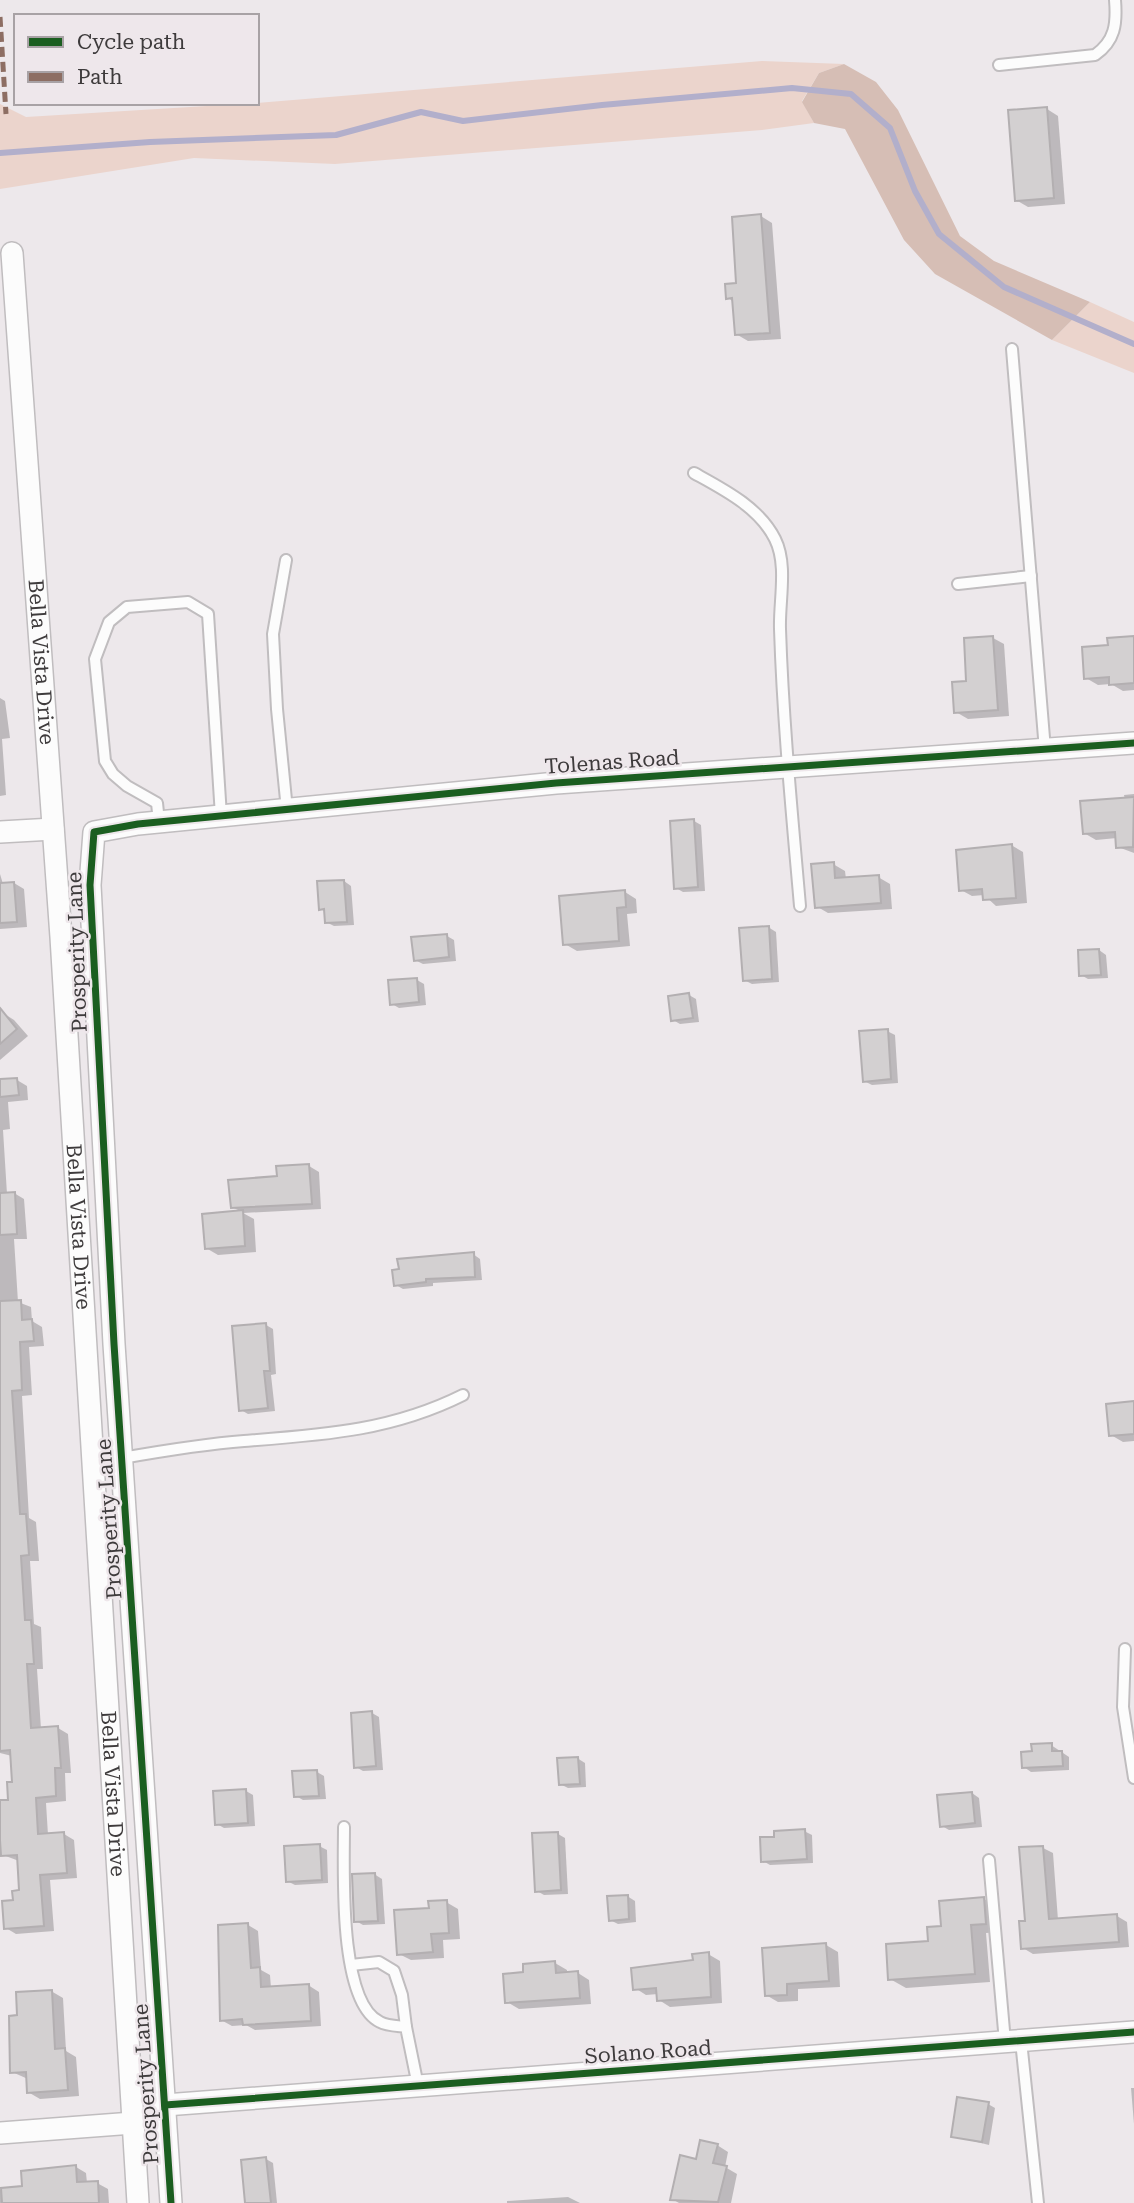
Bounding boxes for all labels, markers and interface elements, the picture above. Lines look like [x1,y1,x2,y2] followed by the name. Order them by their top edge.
[14,14,259,105] legend
[77,30,186,54] text: Cycle path
[77,65,123,89] text: Path
[23,578,59,746] street label: Bella Vista Drive
[544,745,681,779] street label: Tolenas Road
[62,871,92,1033] street label: Prosperity Lane
[62,1143,96,1310] street label: Bella Vista Drive
[91,1438,127,1600] street label: Prosperity Lane
[96,1710,130,1877] street label: Bella Vista Drive
[128,2003,164,2165] street label: Prosperity Lane
[584,2036,713,2068] street label: Solano Road

